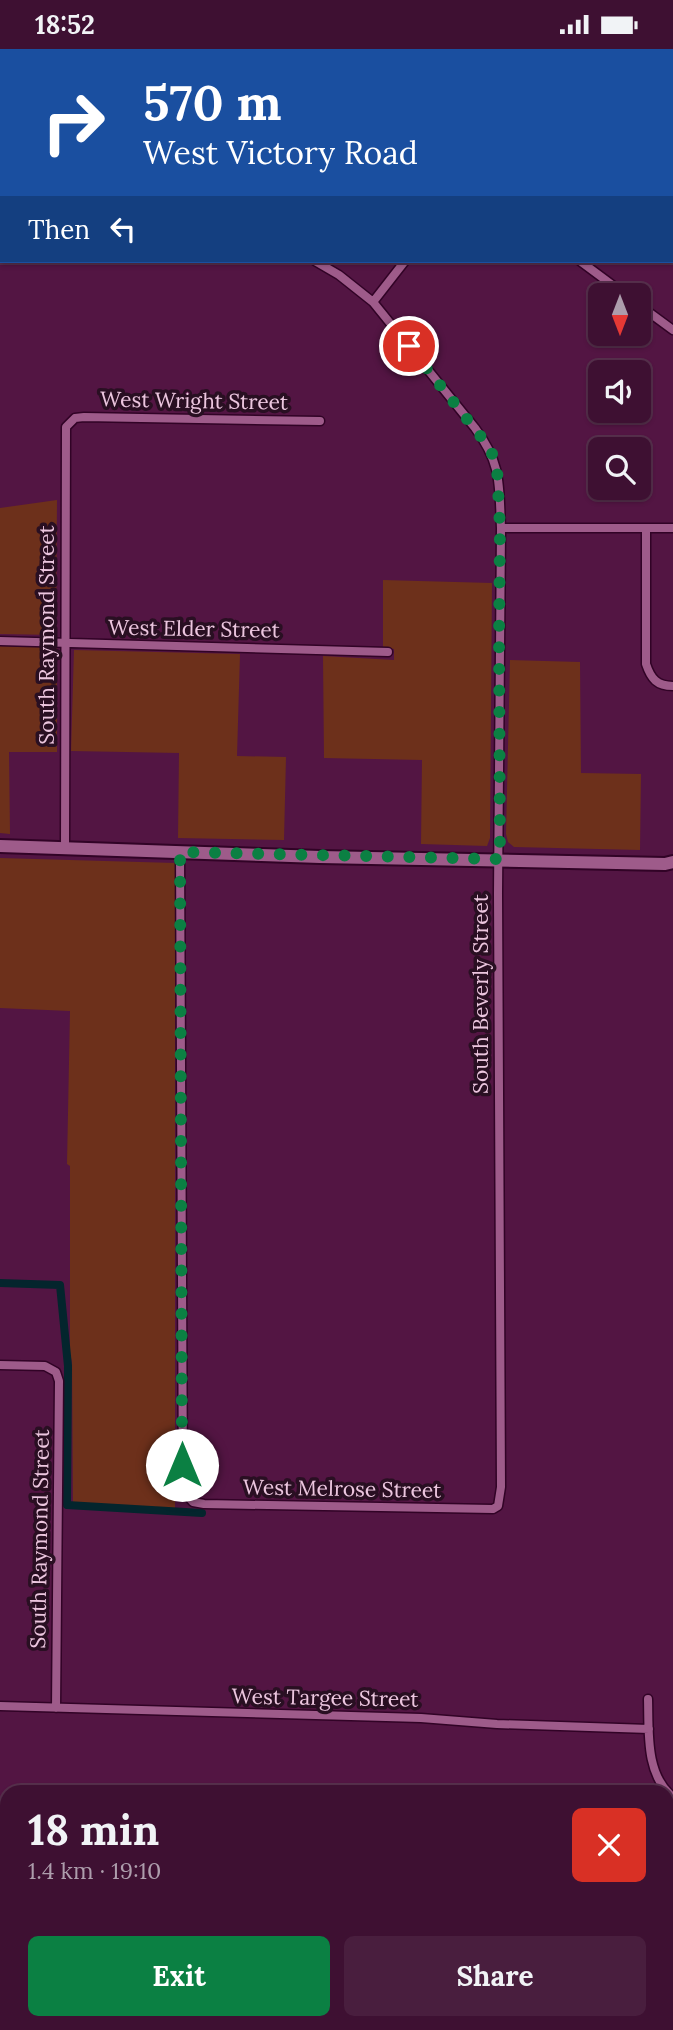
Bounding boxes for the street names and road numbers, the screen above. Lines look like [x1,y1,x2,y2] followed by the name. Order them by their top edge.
[100,385,289,416] street label: West Wright Street
[33,524,60,745] street label: South Raymond Street
[108,614,281,644] street label: West Elder Street
[467,893,494,1094] street label: South Beverly Street
[24,1428,55,1649] street label: South Raymond Street
[243,1473,442,1504] street label: West Melrose Street
[231,1682,420,1713] street label: West Targee Street

